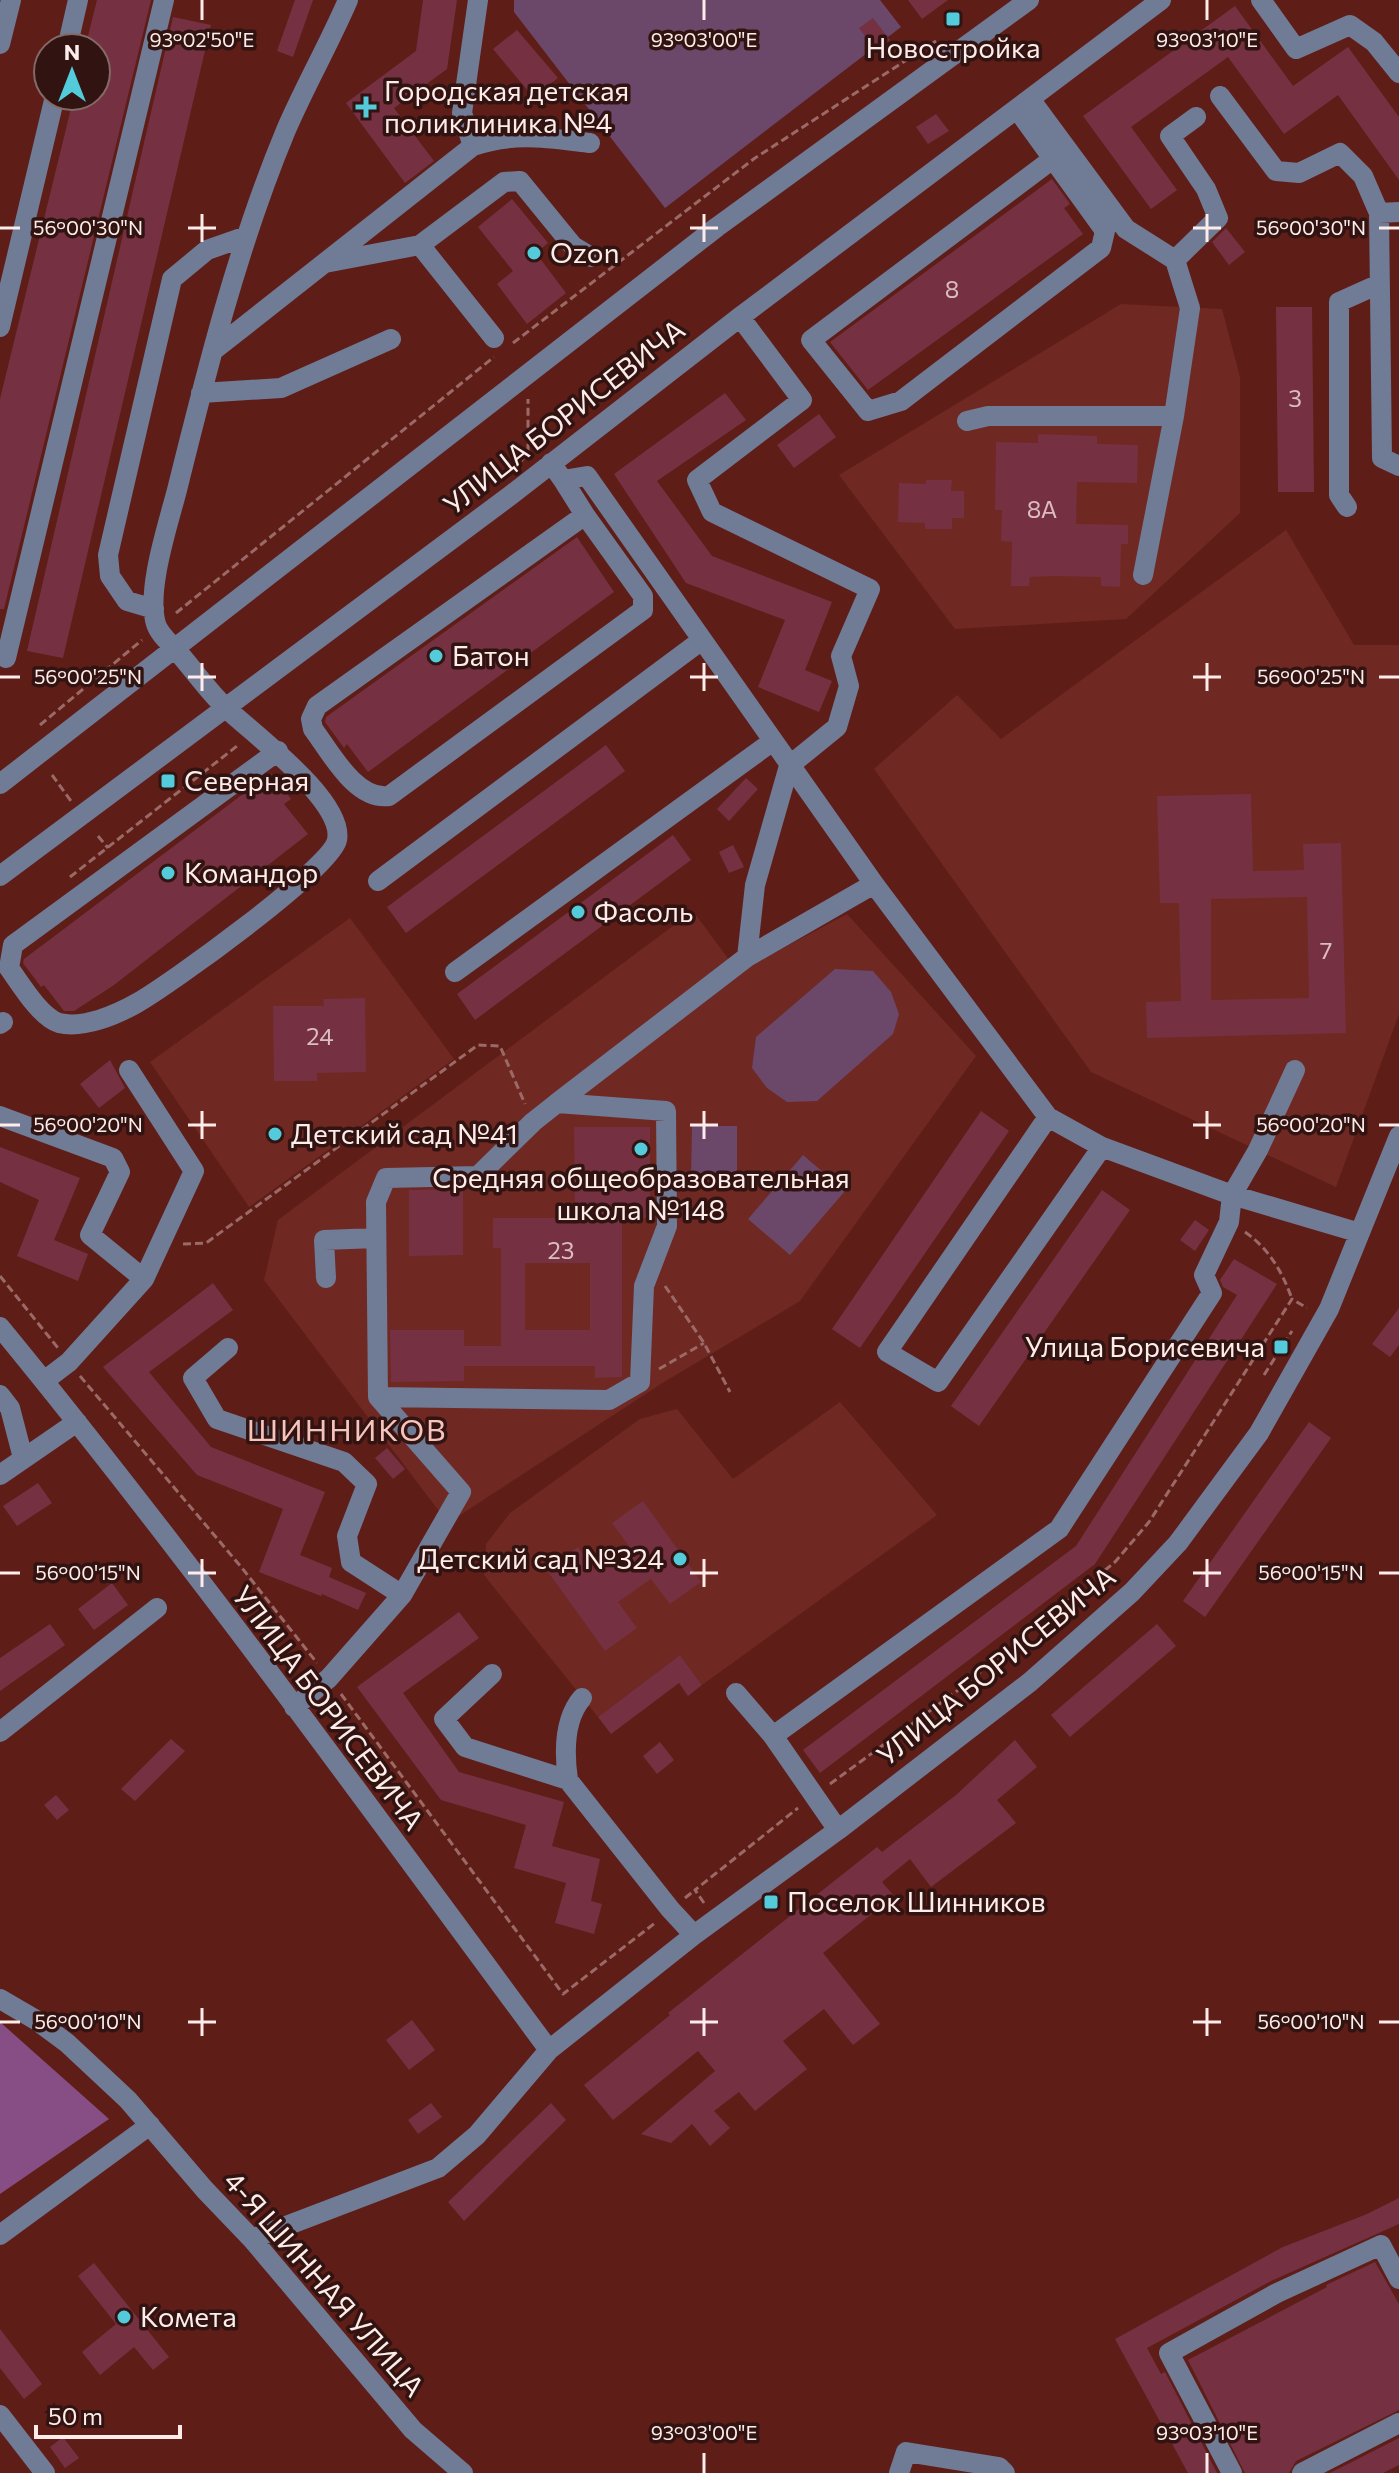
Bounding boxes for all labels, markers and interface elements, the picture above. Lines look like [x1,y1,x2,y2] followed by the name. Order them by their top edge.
[944,10,962,28] marker: Новостройка
[150,27,254,51] text: 93°02'50"E
[651,27,757,51] text: 93°03'00"E
[1156,27,1258,51] text: 93°03'10"E
[866,30,1041,64] place label: Новостройка
[32,32,112,112] north arrow
[64,38,80,65] text: N
[384,73,629,139] place label: Городская детская поликлиника №4
[355,96,377,118] marker: Городская детская поликлиника №4
[33,215,143,239] text: 56°00'30"N
[1256,215,1366,239] text: 56°00'30"N
[550,235,620,269] place label: Ozon
[525,244,543,262] marker: Ozon
[945,274,959,303] house number: 8
[436,311,691,521] street label: УЛИЦА БОРИСЕВИЧА
[1288,383,1302,412] house number: 3
[1027,494,1057,523] house number: 8А
[452,638,530,672] place label: Батон
[427,647,445,665] marker: Батон
[34,664,142,688] text: 56°00'25"N
[1257,664,1365,688] text: 56°00'25"N
[184,763,309,797] place label: Северная
[159,772,177,790] marker: Северная
[184,855,318,889] place label: Командор
[159,864,177,882] marker: Командор
[594,894,693,928] place label: Фасоль
[569,903,587,921] marker: Фасоль
[1320,935,1332,964] house number: 7
[306,1021,334,1050] house number: 24
[33,1112,143,1136] text: 56°00'20"N
[1256,1112,1366,1136] text: 56°00'20"N
[291,1116,518,1150] place label: Детский сад №41
[266,1125,284,1143] marker: Детский сад №41
[632,1140,650,1158] marker: Средняя общеобразовательная школа №148
[432,1160,850,1226] place label: Средняя общеобразовательная школа №148
[547,1235,575,1264] house number: 23
[1025,1329,1265,1363] place label: Улица Борисевича
[1272,1338,1290,1356] marker: Улица Борисевича
[247,1410,447,1447] district label: ШИННИКОВ
[417,1541,664,1575] place label: Детский сад №324
[671,1550,689,1568] marker: Детский сад №324
[869,1559,1121,1772] street label: УЛИЦА БОРИСЕВИЧА
[35,1560,141,1584] text: 56°00'15"N
[1258,1560,1364,1584] text: 56°00'15"N
[226,1579,432,1836] street label: УЛИЦА БОРИСЕВИЧА
[787,1884,1046,1918] place label: Поселок Шинников
[762,1893,780,1911] marker: Поселок Шинников
[34,2009,142,2033] text: 56°00'10"N
[1257,2009,1365,2033] text: 56°00'10"N
[218,2164,432,2403] street label: 4-Я ШИННАЯ УЛИЦА
[140,2299,237,2333] place label: Комета
[115,2308,133,2326] marker: Комета
[36,2389,180,2439] scale bar
[48,2401,103,2430] text: 50 m
[651,2420,757,2444] text: 93°03'00"E
[1156,2420,1258,2444] text: 93°03'10"E

